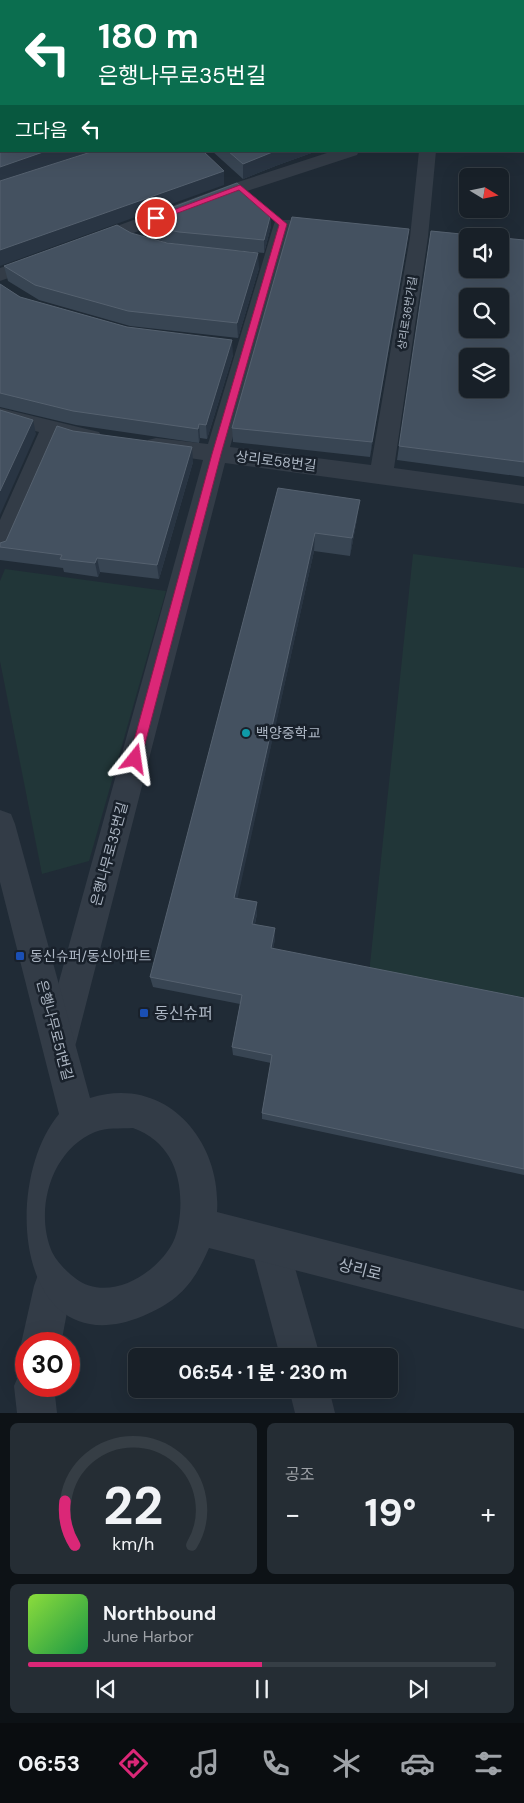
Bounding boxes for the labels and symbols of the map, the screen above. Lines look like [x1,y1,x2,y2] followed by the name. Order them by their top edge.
[459,168,509,218] north arrow
[135,197,177,239] pin
[394,275,420,351] street label: 상리로36번가길
[234,447,318,475] street label: 상리로58번길
[256,724,321,742] place label: 백양중학교
[240,727,252,739] marker: 백양중학교
[108,732,160,784] position arrow
[86,800,132,908] street label: 은행나무로35번길
[30,947,152,965] place label: 동신슈퍼/동신아파트
[14,950,26,962] marker: 동신슈퍼/동신아파트
[33,978,77,1082] street label: 은행나무로51번길
[154,1003,213,1024] place label: 동신슈퍼
[138,1007,150,1019] marker: 동신슈퍼
[336,1254,384,1285] street label: 상리로
[15,1332,80,1397] speed limit sign: 30

